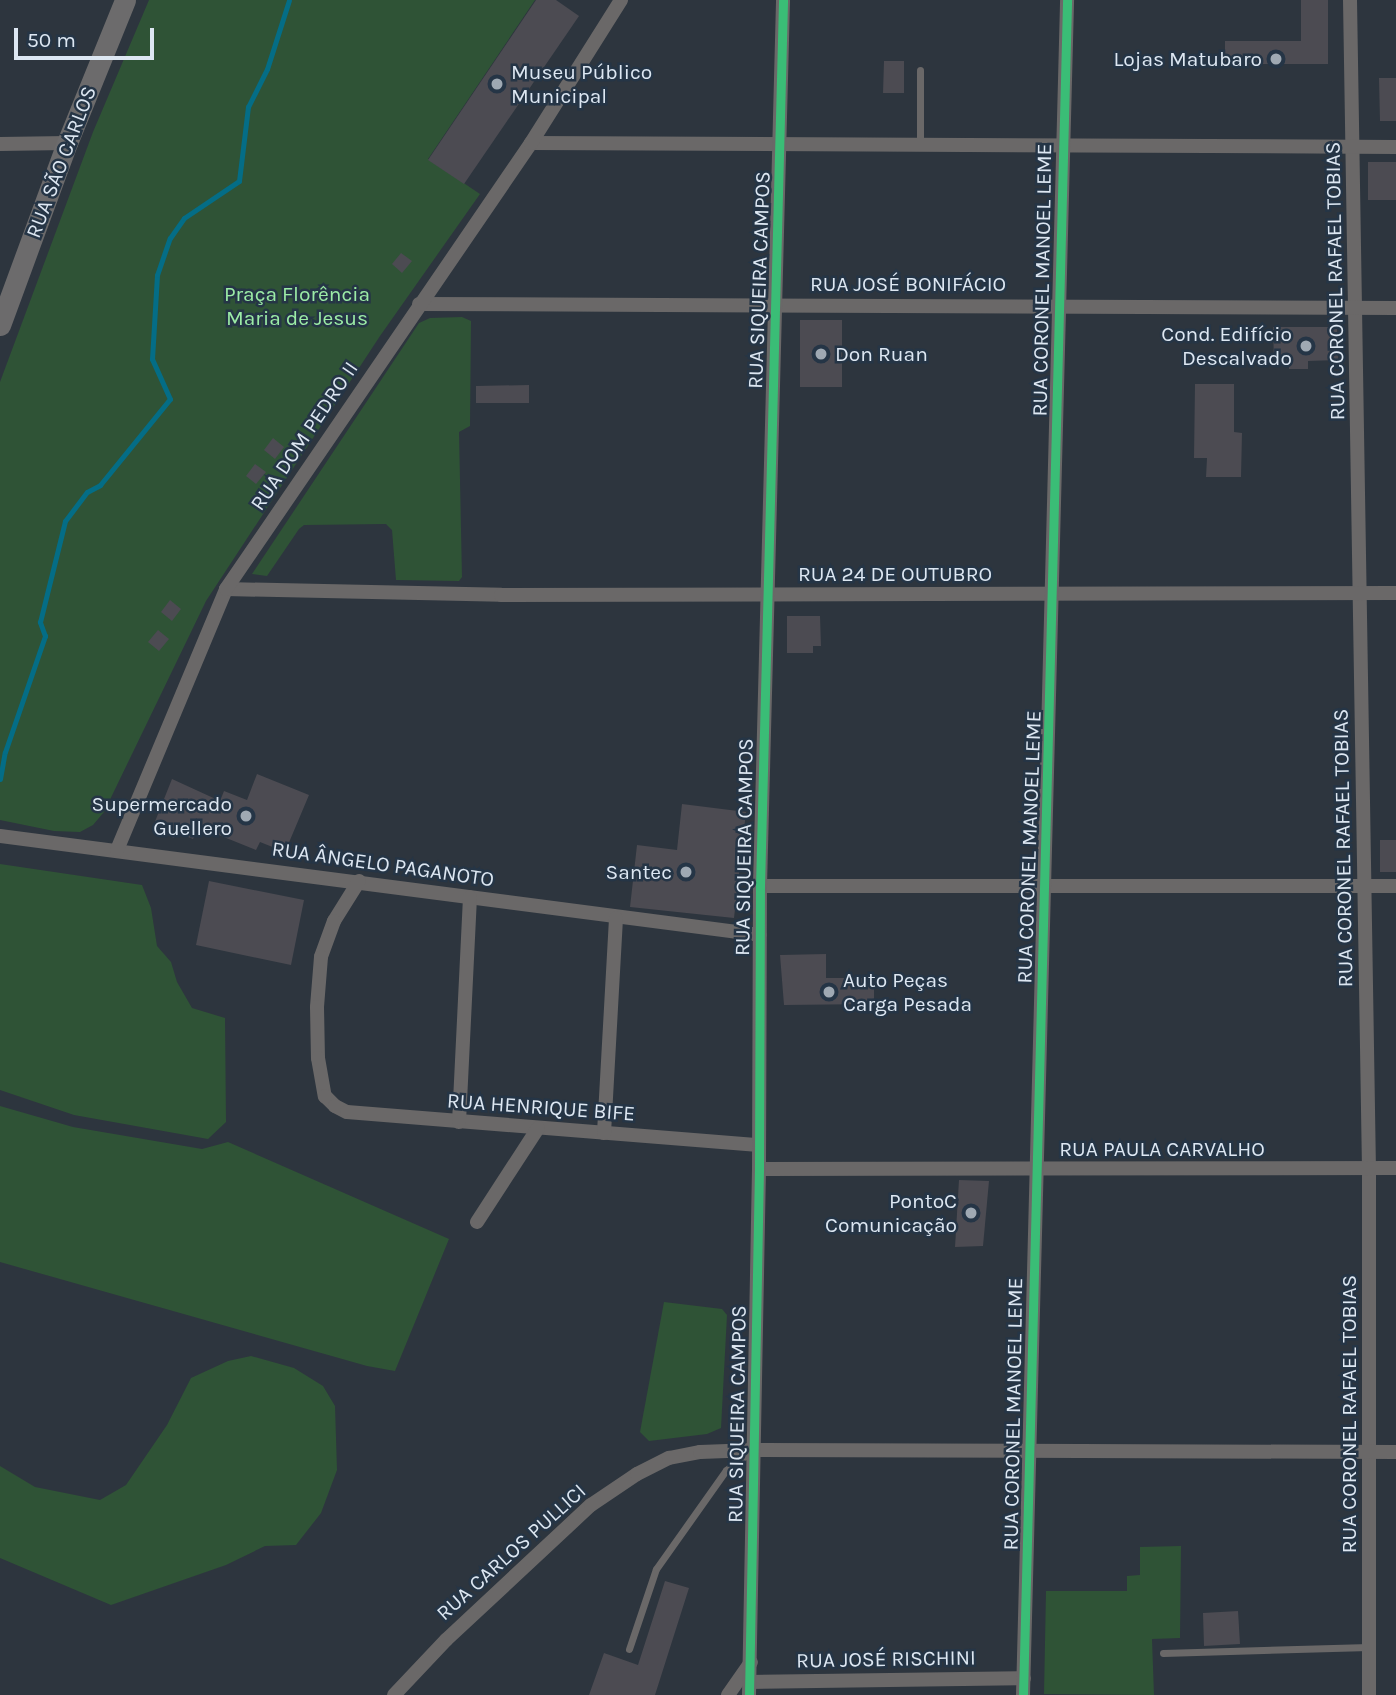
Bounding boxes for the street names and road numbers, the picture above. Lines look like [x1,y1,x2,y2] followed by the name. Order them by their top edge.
[20,82,102,242] street label: RUA SÃO CARLOS
[1320,141,1350,421] street label: RUA CORONEL RAFAEL TOBIAS
[1027,143,1057,417] street label: RUA CORONEL MANOEL LEME
[743,171,775,389] street label: RUA SIQUEIRA CAMPOS
[810,271,1006,297] street label: RUA JOSÉ BONIFÁCIO
[245,357,363,515] street label: RUA DOM PEDRO II
[798,561,992,587] street label: RUA 24 DE OUTUBRO
[1328,708,1358,988] street label: RUA CORONEL RAFAEL TOBIAS
[1012,710,1046,984] street label: RUA CORONEL MANOEL LEME
[730,738,758,956] street label: RUA SIQUEIRA CAMPOS
[270,836,496,892] street label: RUA ÂNGELO PAGANOTO
[446,1088,636,1126] street label: RUA HENRIQUE BIFE
[1059,1136,1265,1162] street label: RUA PAULA CARVALHO
[1336,1275,1362,1553] street label: RUA CORONEL RAFAEL TOBIAS
[998,1277,1028,1551] street label: RUA CORONEL MANOEL LEME
[723,1305,751,1523] street label: RUA SIQUEIRA CAMPOS
[431,1478,591,1626] street label: RUA CARLOS PULLICI
[796,1645,976,1673] street label: RUA JOSÉ RISCHINI

